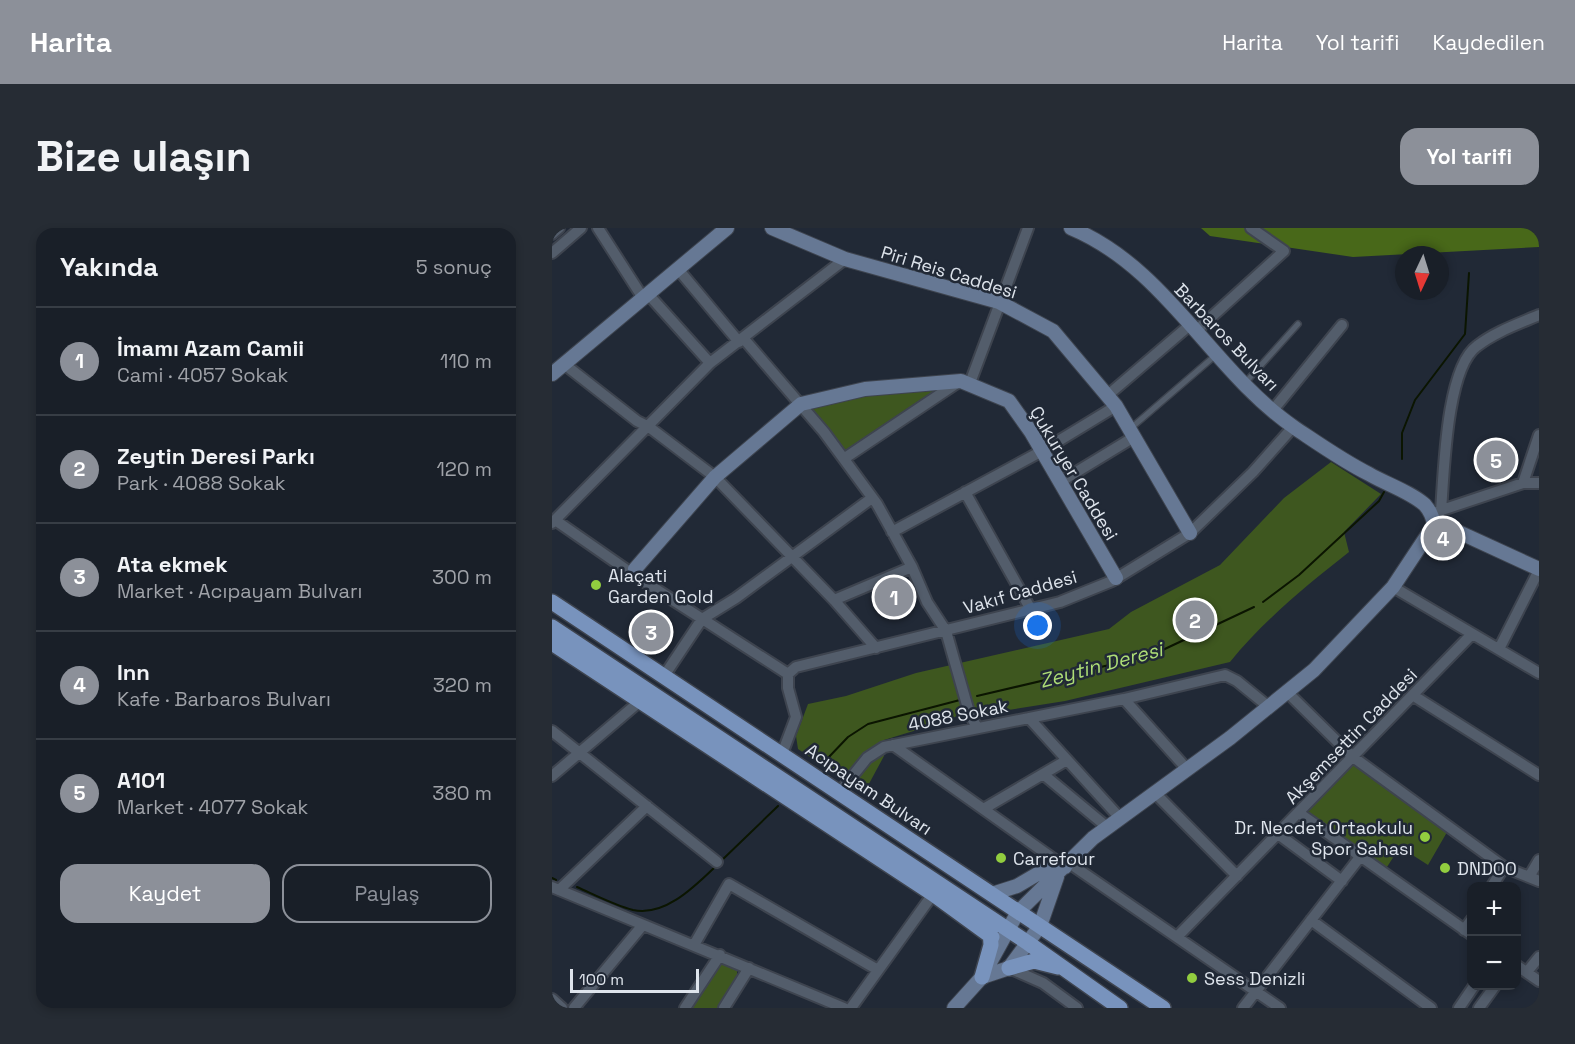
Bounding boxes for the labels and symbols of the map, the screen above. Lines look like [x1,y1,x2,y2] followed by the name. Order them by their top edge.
[878,240,1020,304] street label: Piri Reis Caddesi
[1395,246,1449,300] north arrow
[1170,278,1284,396] street label: Barbaros Bulvarı
[1025,402,1123,544] street label: Çukuryer Caddesi
[1476,438,1516,482] pin: 5
[1424,516,1462,560] pin: 4
[608,564,714,608] place label: Alaçati Garden Gold
[961,565,1079,619] street label: Vakıf Caddesi
[874,574,914,620] pin: 1
[589,578,603,592] marker: Alaçati Garden Gold
[1176,598,1214,642] pin: 2
[632,610,670,654] pin: 3
[1023,611,1052,640] your location
[1037,636,1167,694] water label: Zeytin Deresi
[1280,663,1422,809] street label: Akşemsettin Caddesi
[906,694,1010,736] street label: 4088 Sokak
[801,738,937,840] street label: Acıpayam Bulvarı
[1234,816,1413,860] place label: Dr. Necdet Ortaokulu Spor Sahası
[1418,830,1432,844] marker: Dr. Necdet Ortaokulu Spor Sahası
[1013,847,1095,870] place label: Carrefour
[994,851,1008,865] marker: Carrefour
[1457,857,1517,880] place label: DNDOO
[1438,861,1452,875] marker: DNDOO
[570,966,699,994] scale bar
[1204,967,1306,990] place label: Sess Denizli
[1185,971,1199,985] marker: Sess Denizli

